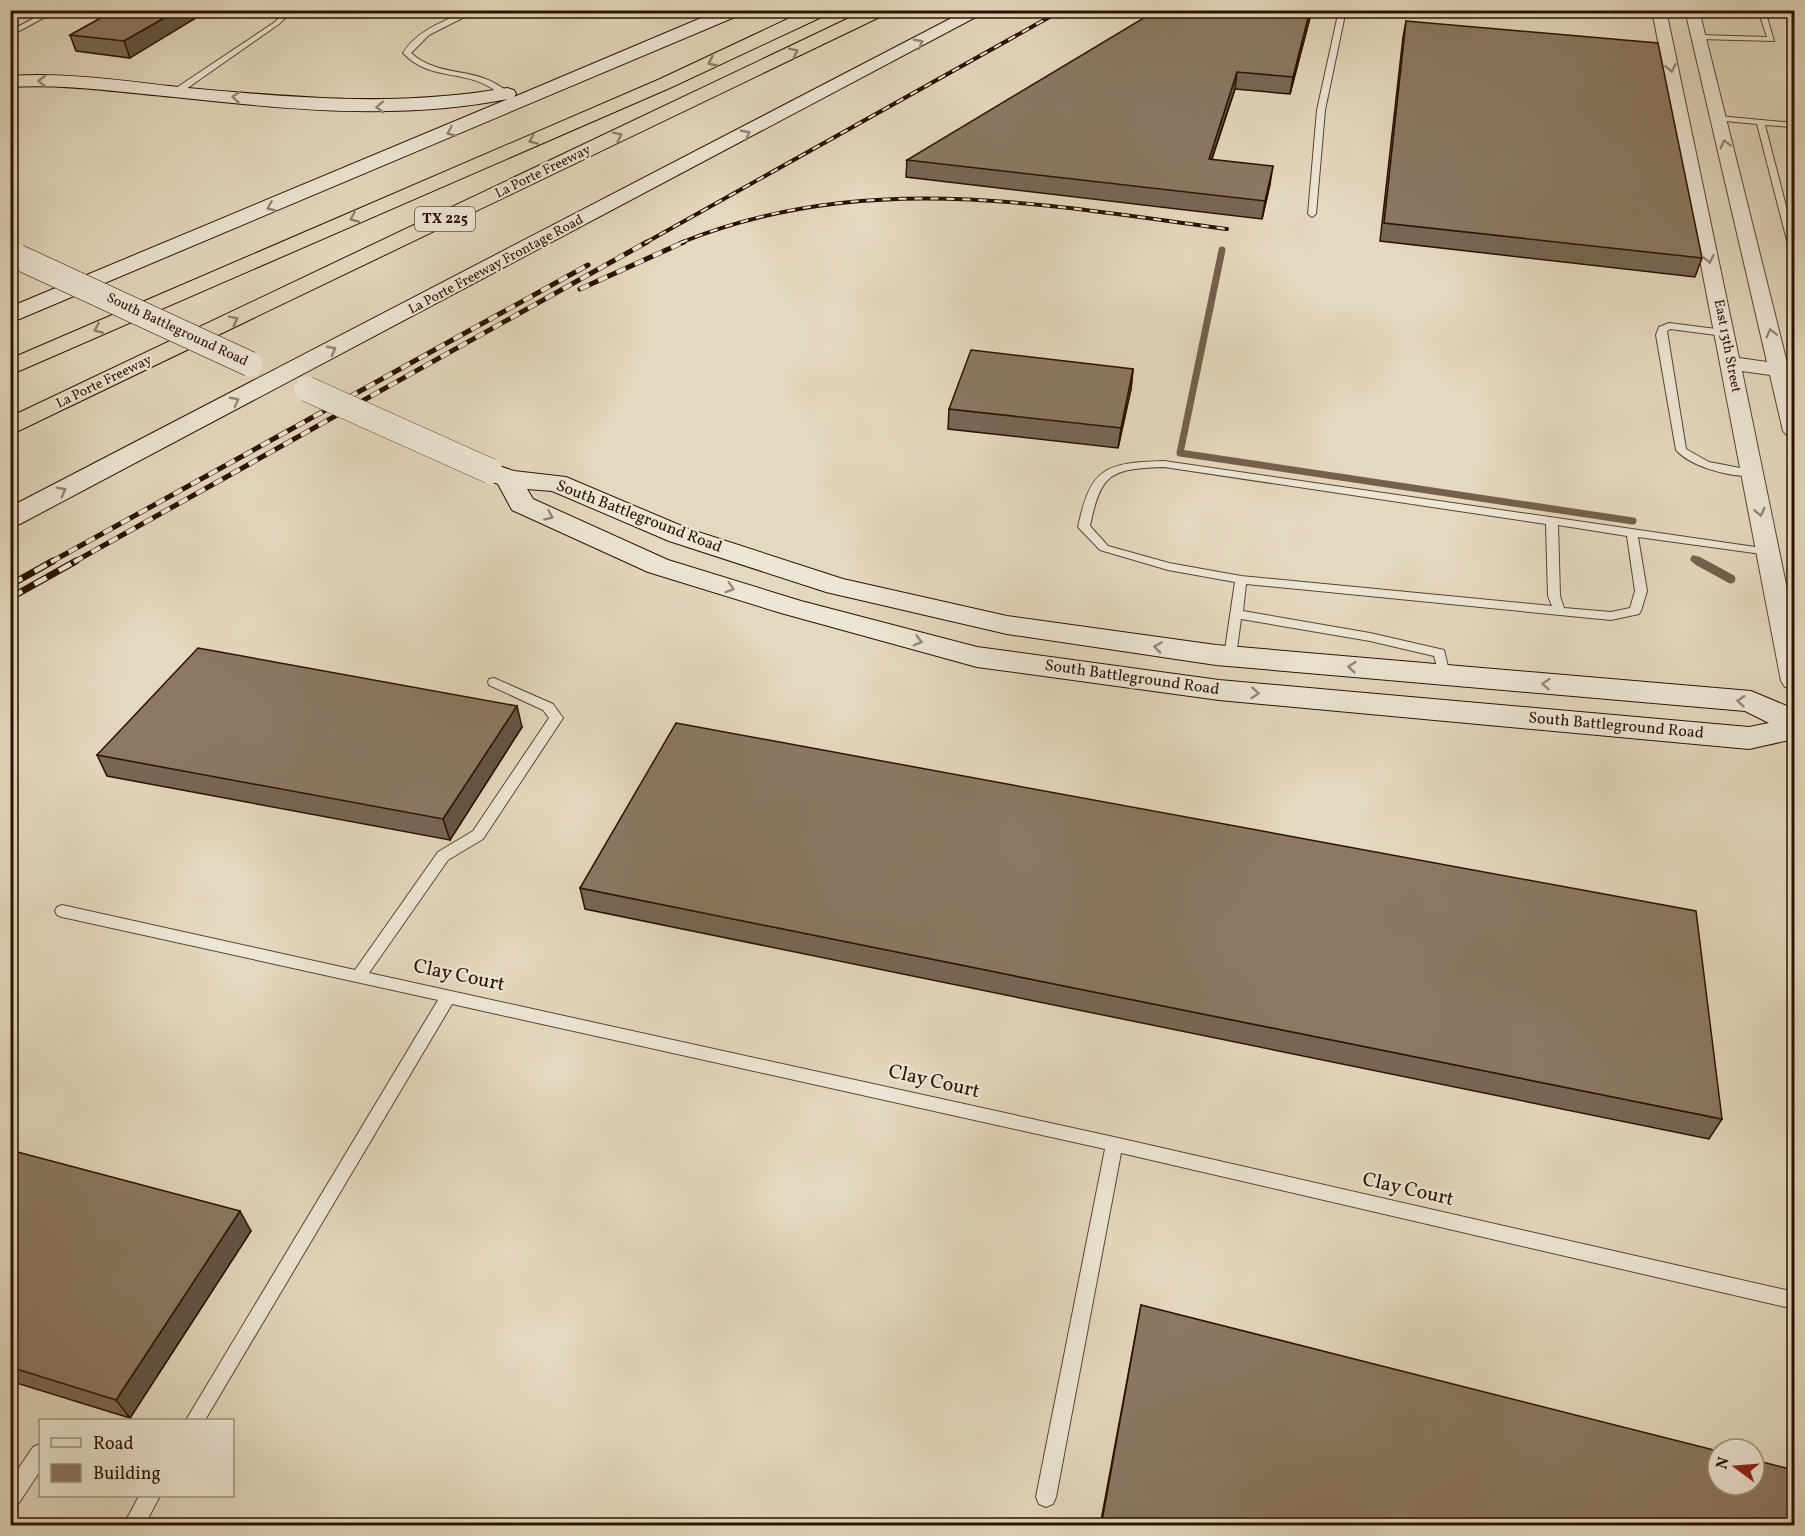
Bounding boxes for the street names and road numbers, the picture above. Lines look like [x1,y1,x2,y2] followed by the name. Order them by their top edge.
[492,140,594,203] street label: La Porte Freeway
[415,207,475,231] road number: TX 225
[405,211,587,319] street label: La Porte Freeway Frontage Road
[103,289,251,371] street label: South Battleground Road
[1709,298,1745,394] street label: East 13th Street
[53,350,155,413] street label: La Porte Freeway
[553,475,725,559] street label: South Battleground Road
[1043,655,1221,701] street label: South Battleground Road
[1527,707,1705,745] street label: South Battleground Road
[411,953,507,999] street label: Clay Court
[886,1058,982,1106] street label: Clay Court
[1360,1166,1456,1214] street label: Clay Court

